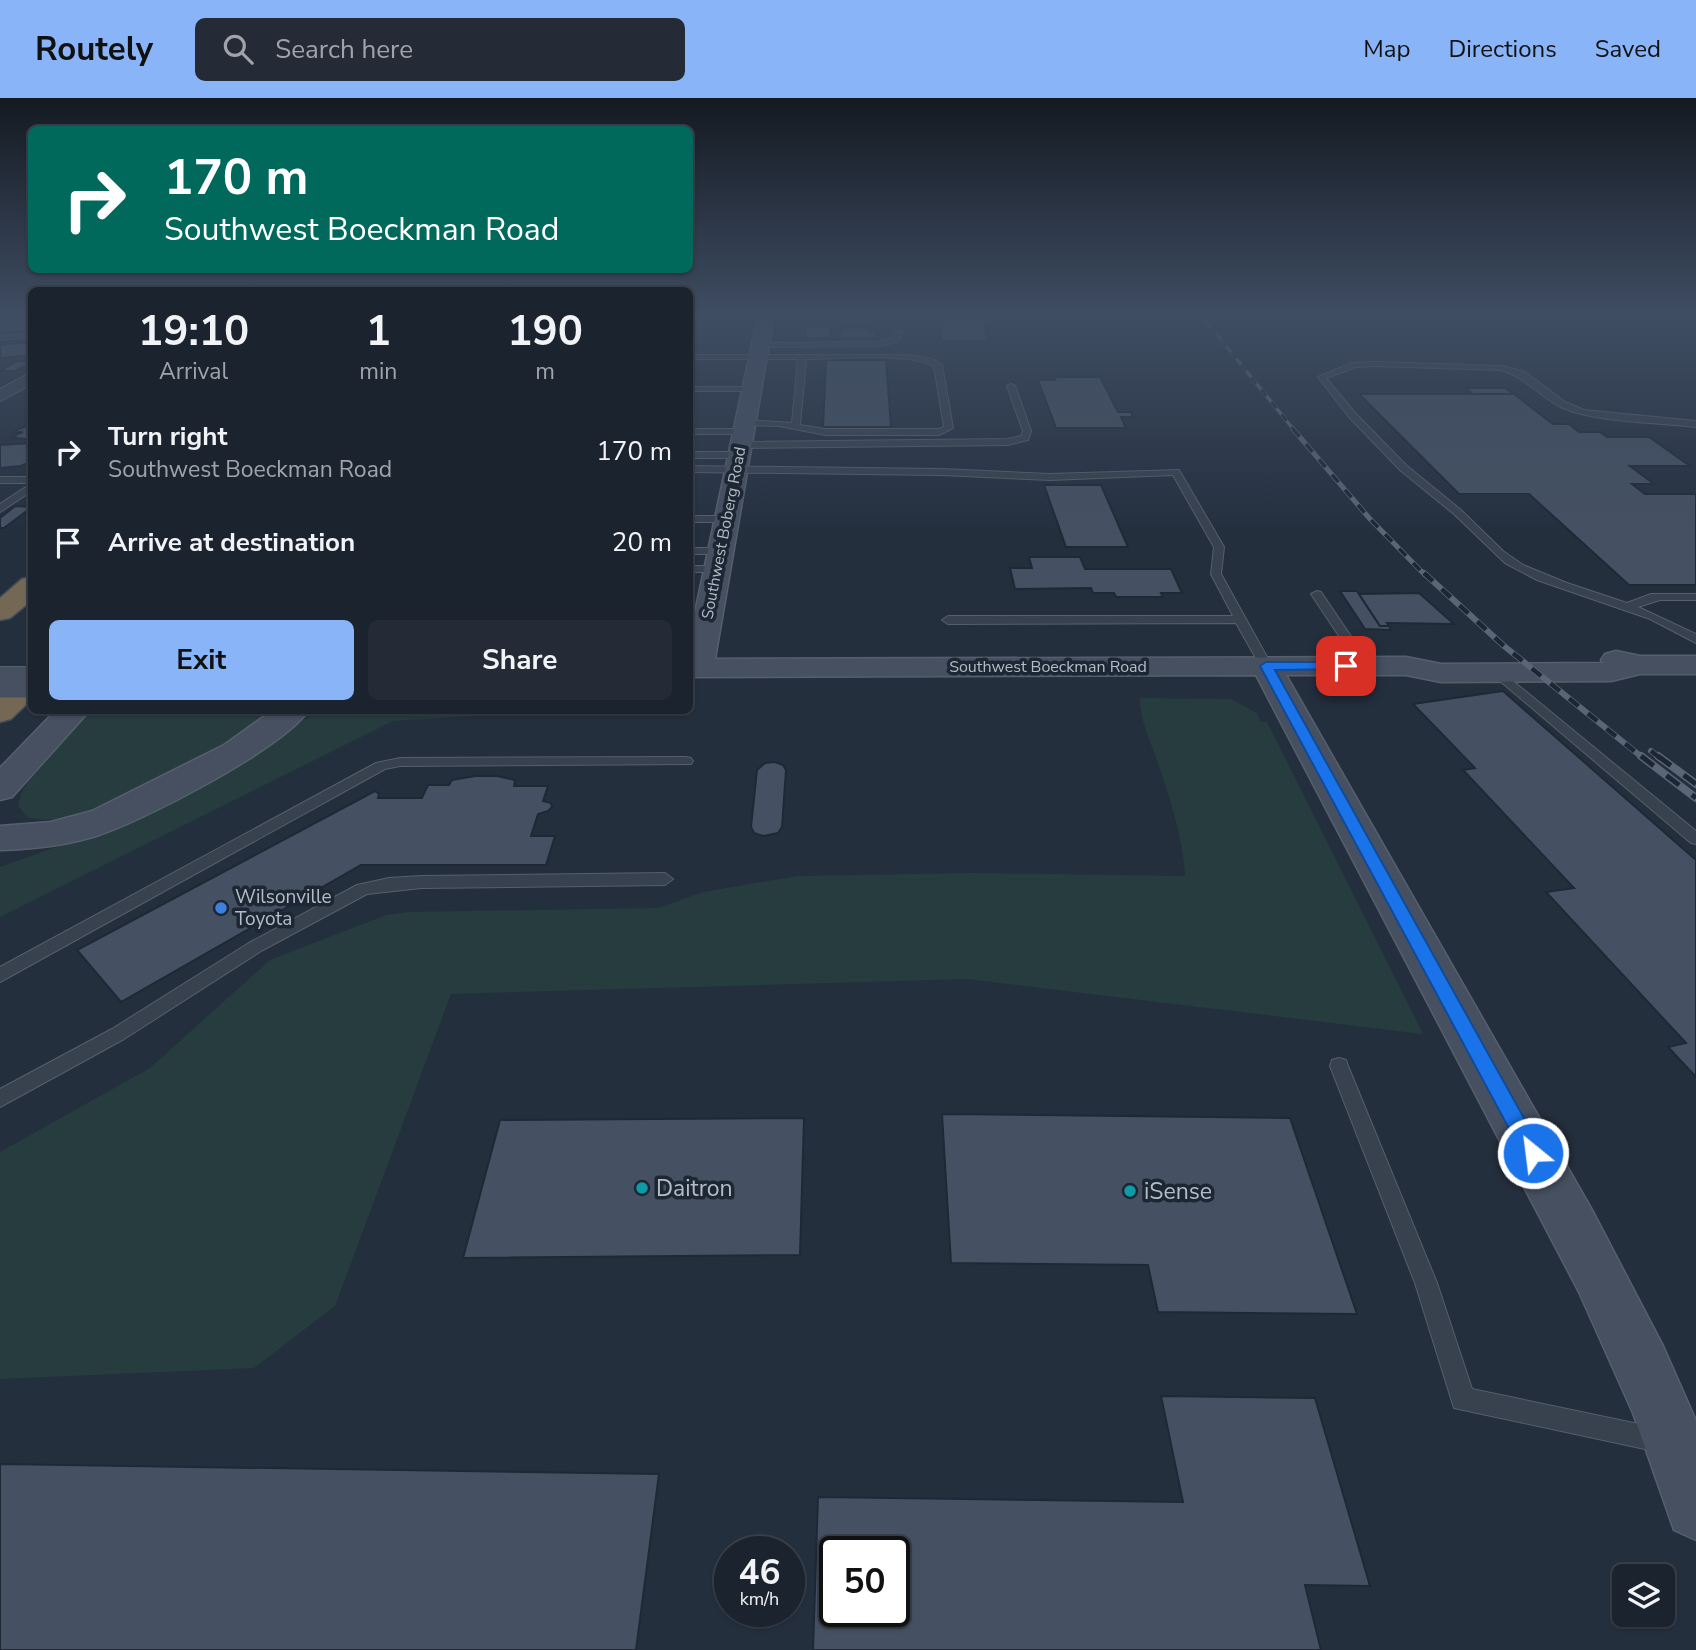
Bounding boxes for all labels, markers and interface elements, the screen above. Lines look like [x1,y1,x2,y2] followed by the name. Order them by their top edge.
[195,18,685,81] search box
[35,27,153,72] text: Routely
[219,30,257,68] icon: search
[275,32,413,67] text: Search here
[1363,33,1410,65] text: Map
[1448,33,1557,65] text: Directions
[1595,33,1661,65] text: Saved
[164,144,308,211] text: 170 m
[49,154,140,245] icon: right
[164,208,559,251] text: Southwest Boeckman Road
[138,303,249,360] text: 19:10
[366,303,391,360] text: 1
[507,303,583,360] text: 190
[159,356,228,387] text: Arrival
[359,356,397,387] text: min
[535,356,555,387] text: m
[108,419,227,454] text: Turn right
[49,433,87,471] icon: right
[596,434,672,469] text: 170 m
[696,445,752,621] street label: Southwest Boberg Road
[108,454,392,485] text: Southwest Boeckman Road
[49,524,87,562] icon: arrive
[108,525,355,560] text: Arrive at destination
[612,525,672,560] text: 20 m
[49,620,354,700] button: Exit
[368,620,672,700] button: Share
[1316,636,1376,696] pin
[1327,647,1365,685] icon: arrive
[949,656,1147,678] street label: Southwest Boeckman Road
[235,884,332,932] place label: Wilsonville Toyota
[213,900,229,916] marker: Wilsonville Toyota
[1496,1116,1570,1190] position arrow
[656,1173,733,1204] place label: Daitron
[1144,1176,1212,1207] place label: iSense
[634,1180,650,1196] marker: Daitron
[1122,1183,1138,1199] marker: iSense
[819,1536,910,1627] speed limit sign: 50
[738,1549,781,1596] text: 46
[1612,1564,1675,1627] map controls
[1612,1564,1675,1627] button: layers
[740,1587,779,1611] text: km/h

